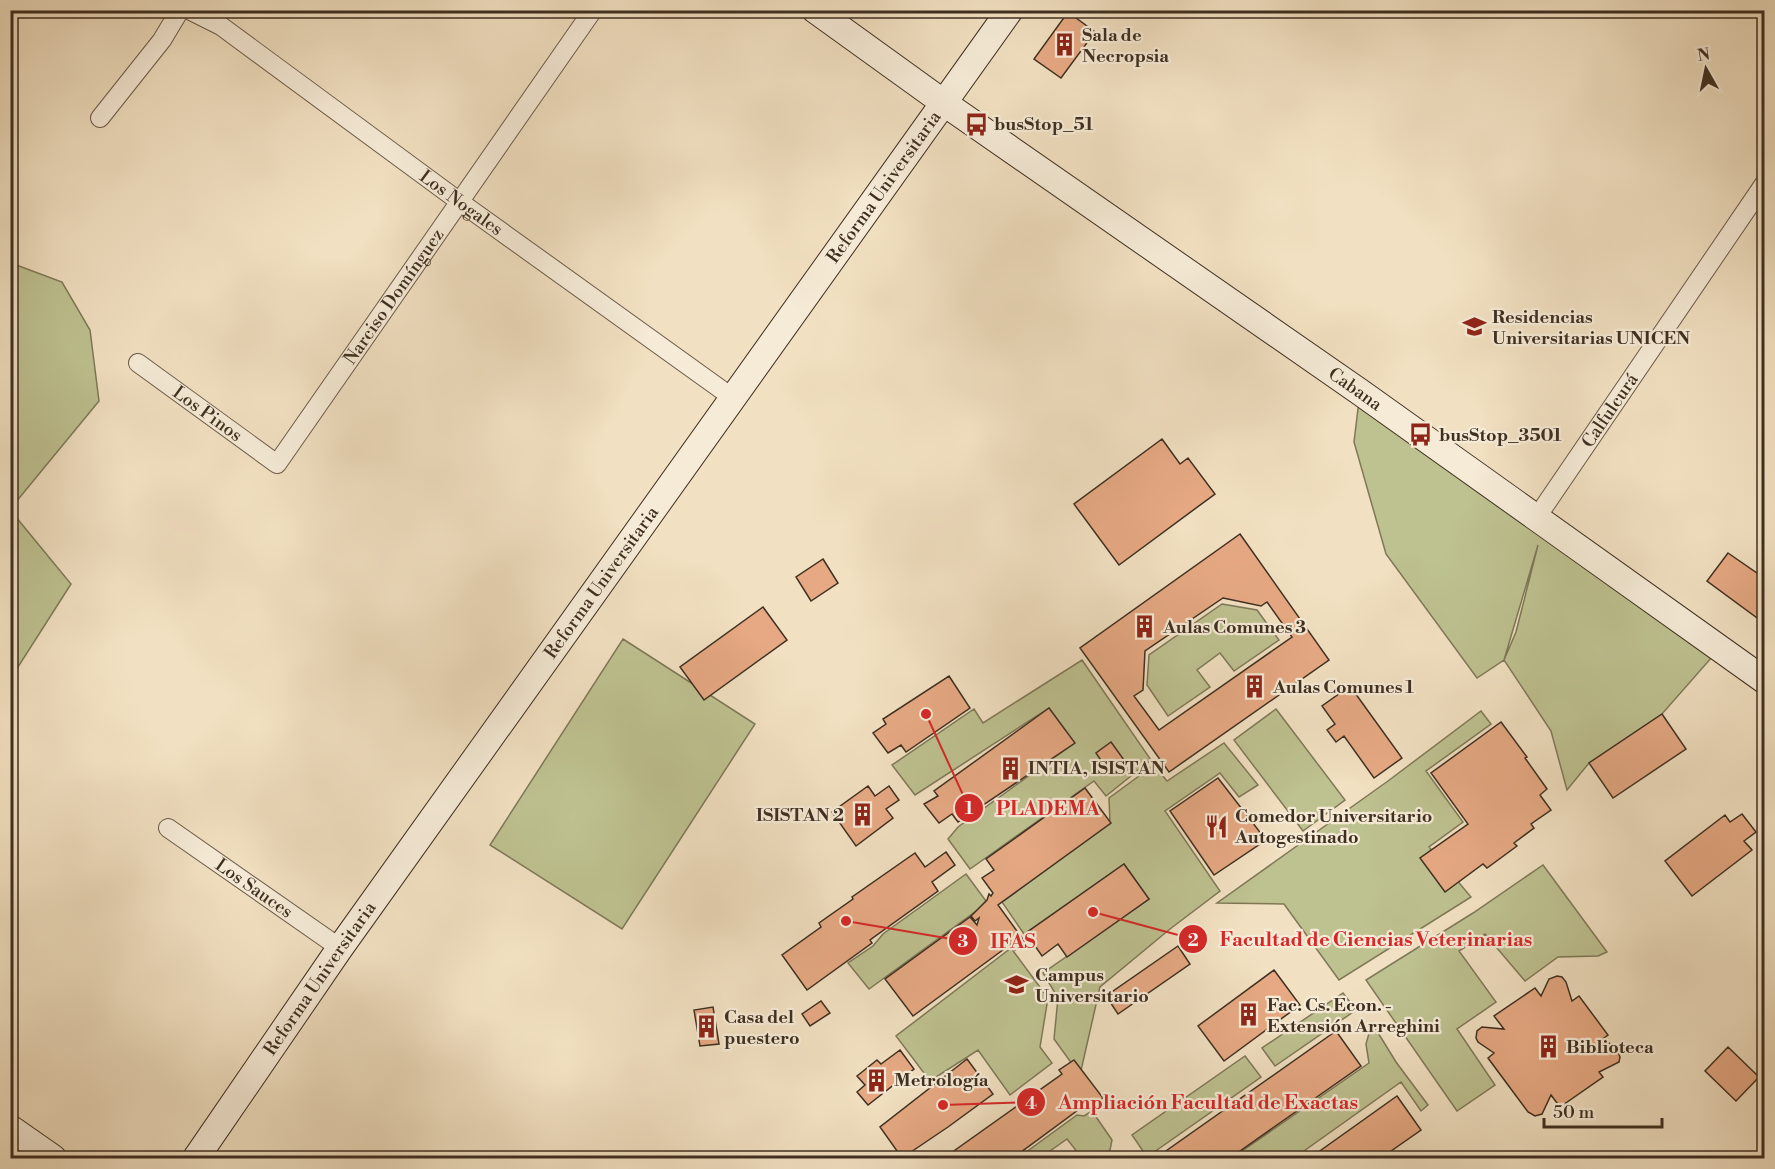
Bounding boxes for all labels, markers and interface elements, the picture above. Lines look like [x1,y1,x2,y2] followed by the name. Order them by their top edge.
[1082,24,1169,68] place label: Sala de Necropsia
[1051,32,1077,58] building icon: Sala de Necropsia
[1676,39,1736,99] north arrow
[1696,44,1712,66] text: N
[821,105,946,268] street label: Reforma Universitaria
[963,111,989,137] bus stop icon: busStop_51
[994,113,1094,136] place label: busStop_51
[415,165,508,241] street label: Los Nogales
[338,224,449,369] street label: Narciso Domínguez
[1492,306,1690,350] place label: Residencias Universitarias UNICEN
[1461,314,1487,340] school or university icon: Residencias Universitarias UNICEN
[1324,362,1388,416] street label: Cabana
[1576,368,1644,452] street label: Calfulcurá
[168,381,247,447] street label: Los Pinos
[1408,422,1434,448] bus stop icon: busStop_3501
[1439,424,1562,447] place label: busStop_3501
[539,501,664,663] street label: Reforma Universitaria
[1132,614,1158,640] building icon: Aulas Comunes 3
[1162,616,1306,639] place label: Aulas Comunes 3
[1242,674,1268,700] building icon: Aulas Comunes 1
[1272,676,1414,699] place label: Aulas Comunes 1
[997,755,1023,781] building icon: INTIA, ISISTAN
[1028,757,1165,780] place label: INTIA, ISISTAN
[954,789,1112,827] callout: PLADEMA
[965,797,974,820] text: 1
[996,797,1101,822] text: PLADEMA
[849,802,875,828] building icon: ISISTAN 2
[756,804,844,827] place label: ISISTAN 2
[1234,805,1432,849] place label: Comedor Universitario Autogestinado
[1204,813,1230,839] restaurant icon: Comedor Universitario Autogestinado
[211,853,297,923] street label: Los Sauces
[258,896,382,1060] street label: Reforma Universitaria
[1178,920,1545,958] callout: Facultad de Ciencias Veterinarias
[948,922,1048,960] callout: IFAS
[1220,928,1532,953] text: Facultad de Ciencias Veterinarias
[1187,929,1199,952] text: 2
[958,930,969,953] text: 3
[990,930,1036,955] text: IFAS
[1035,964,1149,1008] place label: Campus Universitario
[1004,972,1030,998] school or university icon: Campus Universitario
[1267,994,1440,1038] place label: Fac. Cs. Econ. - Extensión Arreghini
[1236,1002,1262,1028] building icon: Fac. Cs. Econ. - Extensión Arreghini
[724,1006,800,1050] place label: Casa del puestero
[693,1014,719,1040] building icon: Casa del puestero
[1535,1034,1561,1060] building icon: Biblioteca
[1566,1036,1654,1059] place label: Biblioteca
[863,1067,889,1093] building icon: Metrología
[894,1069,989,1092] place label: Metrología
[1016,1083,1370,1121] callout: Ampliación Facultad de Exactas
[1057,1091,1358,1116] text: Ampliación Facultad de Exactas
[1544,1091,1662,1129] scale bar
[1025,1092,1037,1115] text: 4
[1553,1101,1595,1124] text: 50 m

